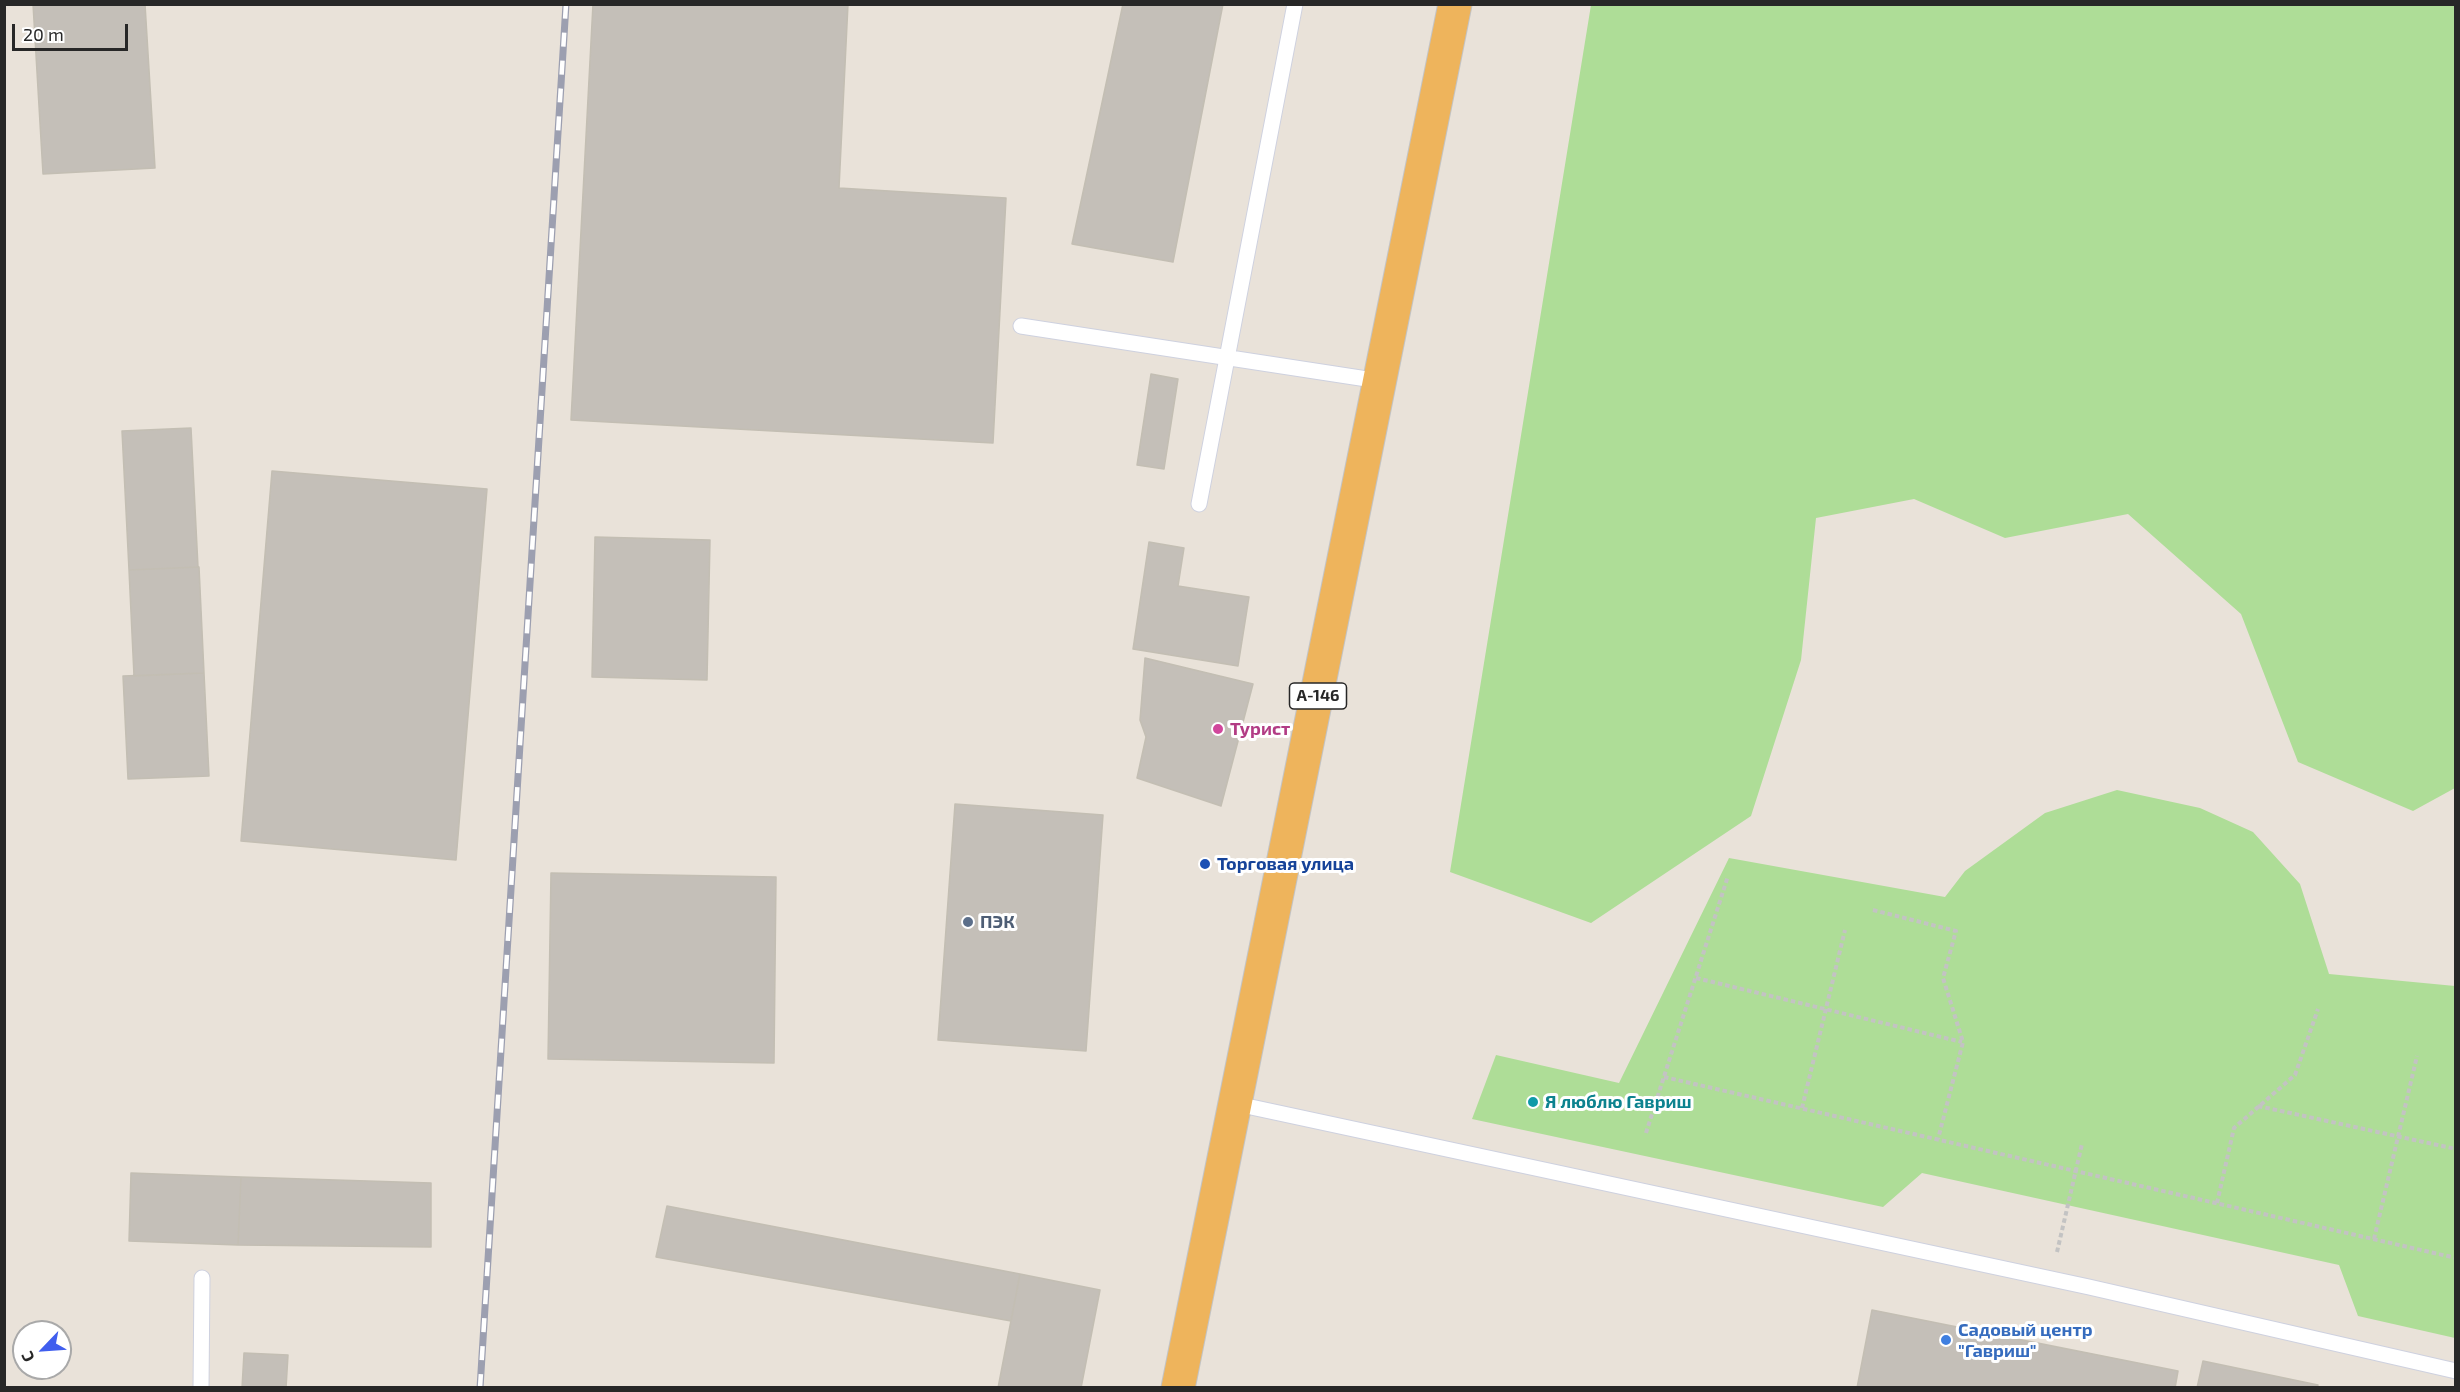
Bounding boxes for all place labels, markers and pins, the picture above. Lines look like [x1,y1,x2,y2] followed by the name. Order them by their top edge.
[1230,718,1290,740] place label: Турист
[1211,722,1225,736] marker: Турист
[1217,853,1354,875] place label: Торговая улица
[1198,857,1212,871] marker: Торговая улица
[980,911,1015,933] place label: ПЭК
[961,915,975,929] marker: ПЭК
[1545,1091,1692,1113] place label: Я люблю Гавриш
[1526,1095,1540,1109] marker: Я люблю Гавриш
[1958,1319,2093,1362] place label: Садовый центр "Гавриш"
[1939,1333,1953,1347] marker: Садовый центр "Гавриш"

